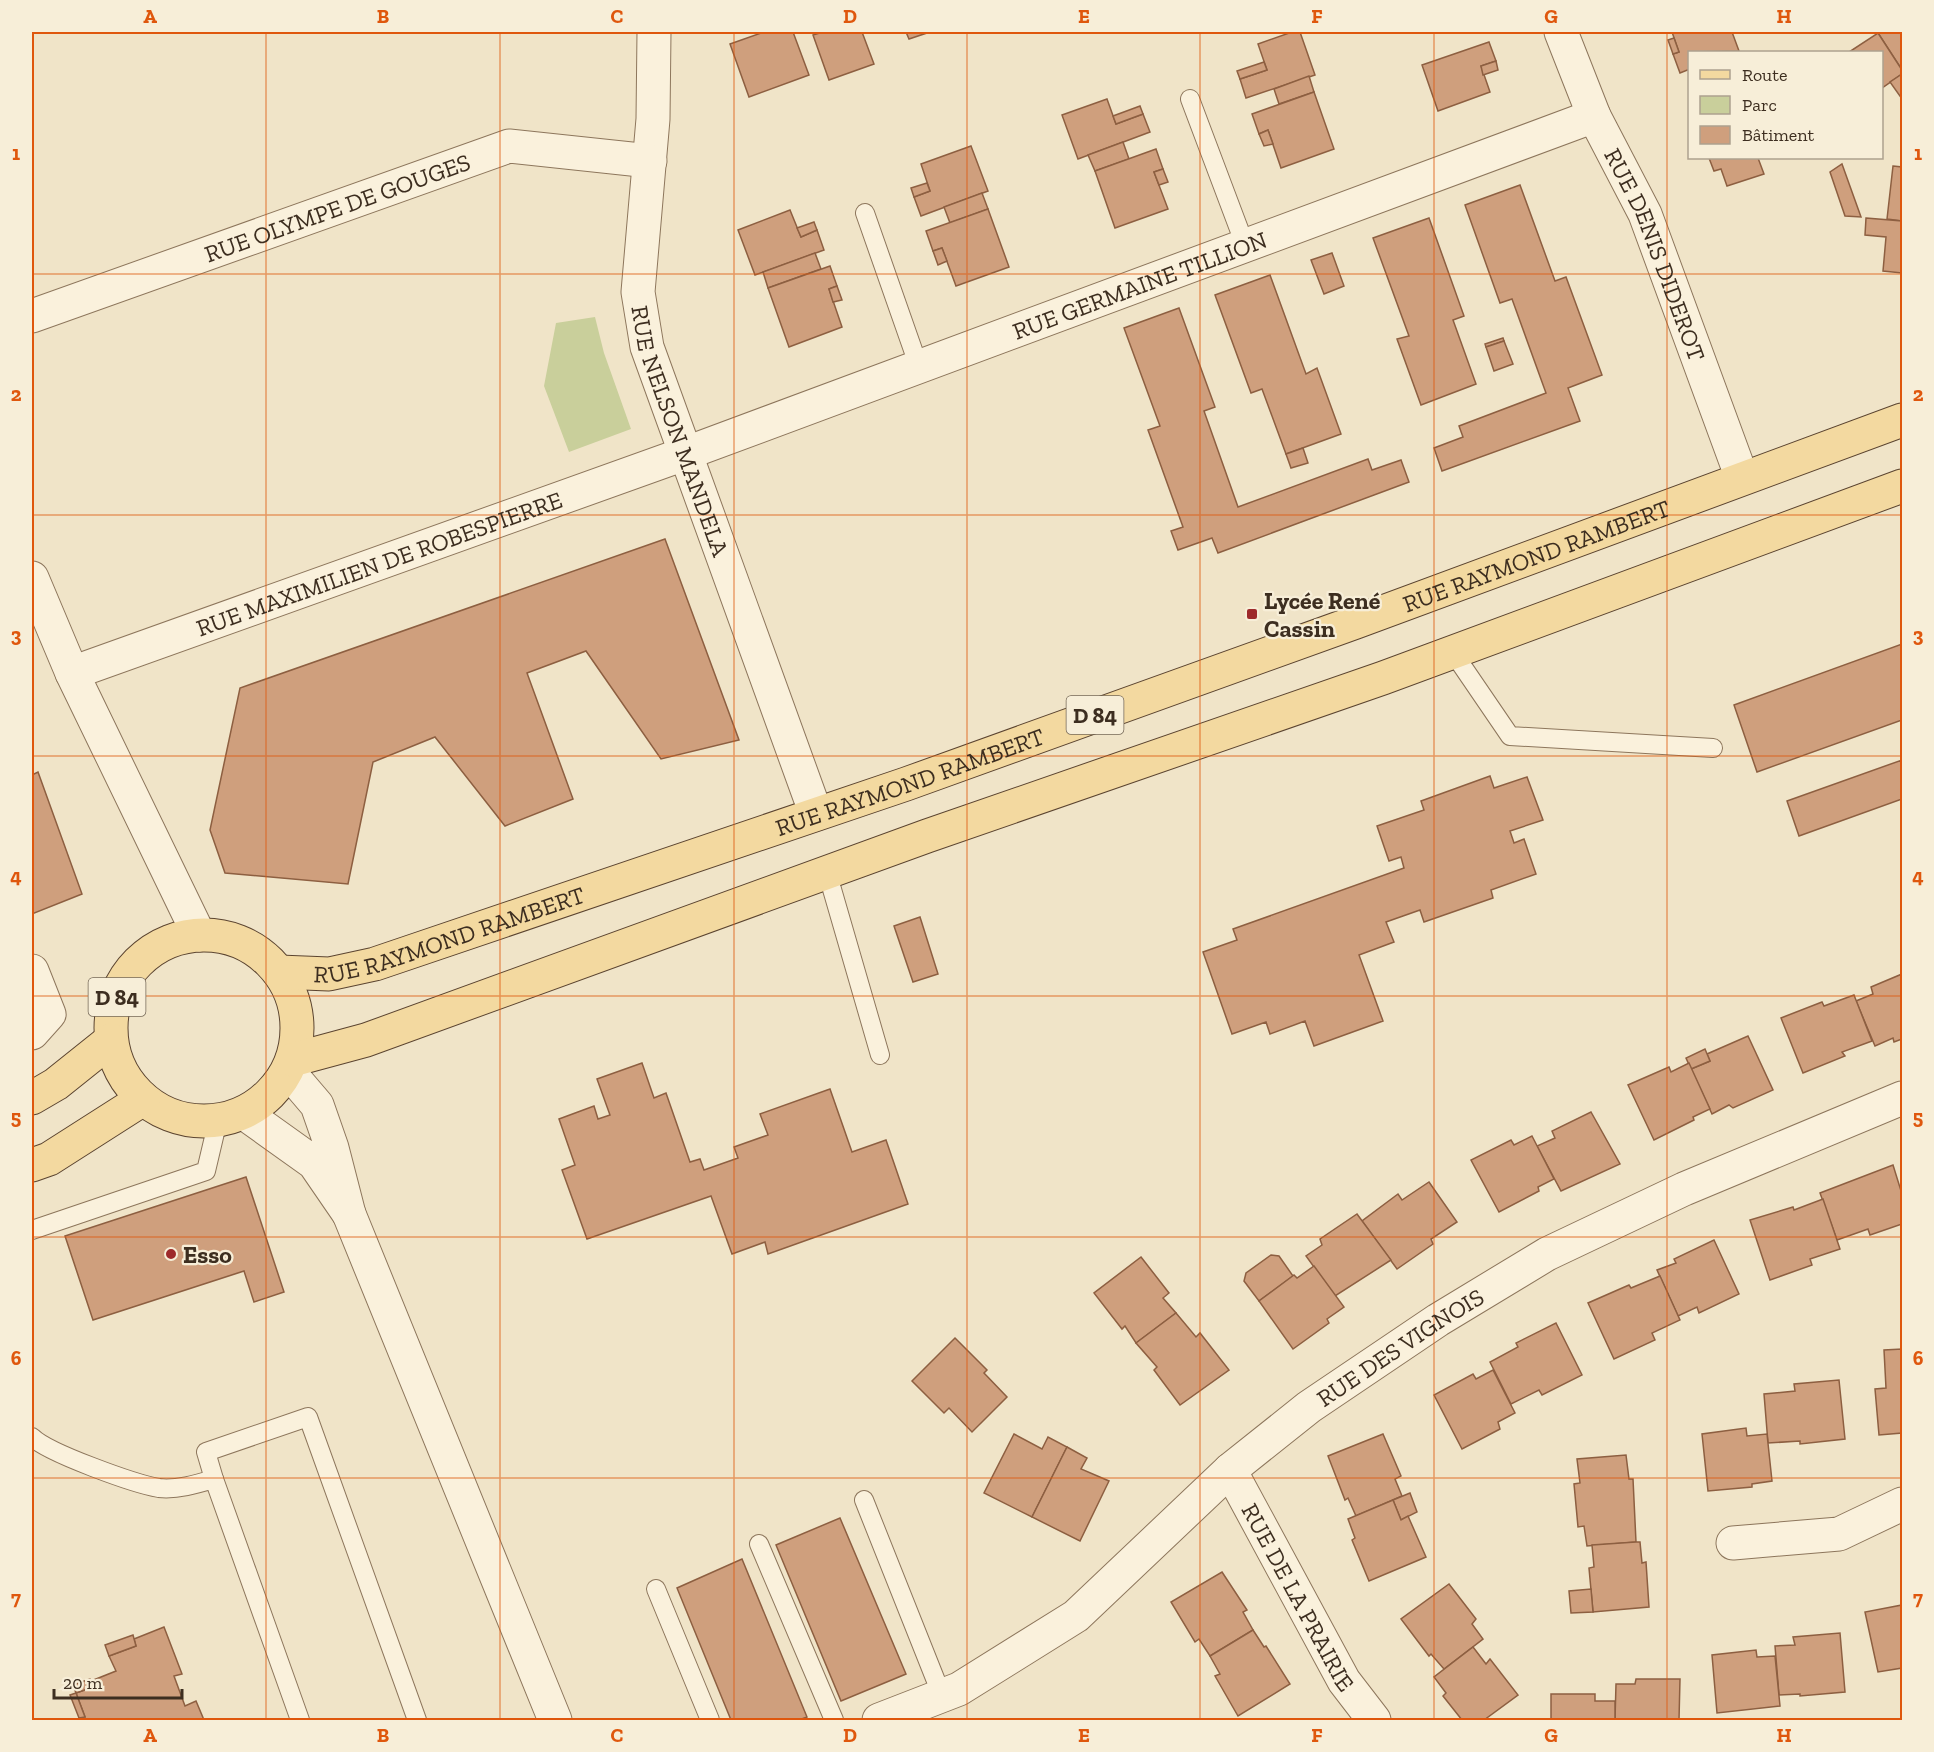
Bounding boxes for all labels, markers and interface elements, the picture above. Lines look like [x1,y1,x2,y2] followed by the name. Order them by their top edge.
[143,4,157,28] text: A
[377,4,389,28] text: B
[611,4,624,28] text: C
[843,4,857,28] text: D
[1078,4,1090,28] text: E
[1311,4,1323,28] text: F
[1544,4,1558,28] text: G
[1776,4,1792,28] text: H
[1688,51,1883,159] legend
[1742,64,1787,86] text: Route
[1742,94,1777,116] text: Parc
[1742,124,1815,146] text: Bâtiment
[12,141,20,165] text: 1
[1914,141,1922,165] text: 1
[1599,143,1712,365] street label: RUE DENIS DIDEROT
[200,147,474,268] street label: RUE OLYMPE DE GOUGES
[1008,224,1271,345] street label: RUE GERMAINE TILLION
[626,303,736,560] street label: RUE NELSON MANDELA
[11,382,22,406] text: 2
[1913,382,1924,406] text: 2
[192,484,566,642] street label: RUE MAXIMILIEN DE ROBESPIERRE
[1399,493,1674,618] street label: RUE RAYMOND RAMBERT
[1264,586,1381,643] place label: Lycée René Cassin
[1245,607,1259,621] marker: Lycée René Cassin
[11,623,22,647] text: 3
[1913,623,1924,647] text: 3
[1066,696,1124,734] road number: D 84
[772,721,1048,842] street label: RUE RAYMOND RAMBERT
[10,864,22,888] text: 4
[1912,864,1924,888] text: 4
[313,880,588,988] street label: RUE RAYMOND RAMBERT
[88,978,146,1016] road number: D 84
[11,1105,21,1129] text: 5
[1913,1105,1923,1129] text: 5
[183,1240,232,1269] place label: Esso
[164,1247,178,1261] marker: Esso
[1311,1281,1489,1412] street label: RUE DES VIGNOIS
[11,1346,22,1370] text: 6
[1913,1346,1924,1370] text: 6
[1236,1498,1361,1697] street label: RUE DE LA PRAIRIE
[11,1586,21,1610] text: 7
[1913,1586,1923,1610] text: 7
[54,1662,182,1700] scale bar
[63,1672,103,1694] text: 20 m
[143,1723,157,1747] text: A
[377,1723,389,1747] text: B
[611,1723,624,1747] text: C
[843,1723,857,1747] text: D
[1078,1723,1090,1747] text: E
[1311,1723,1323,1747] text: F
[1544,1723,1558,1747] text: G
[1776,1723,1792,1747] text: H

